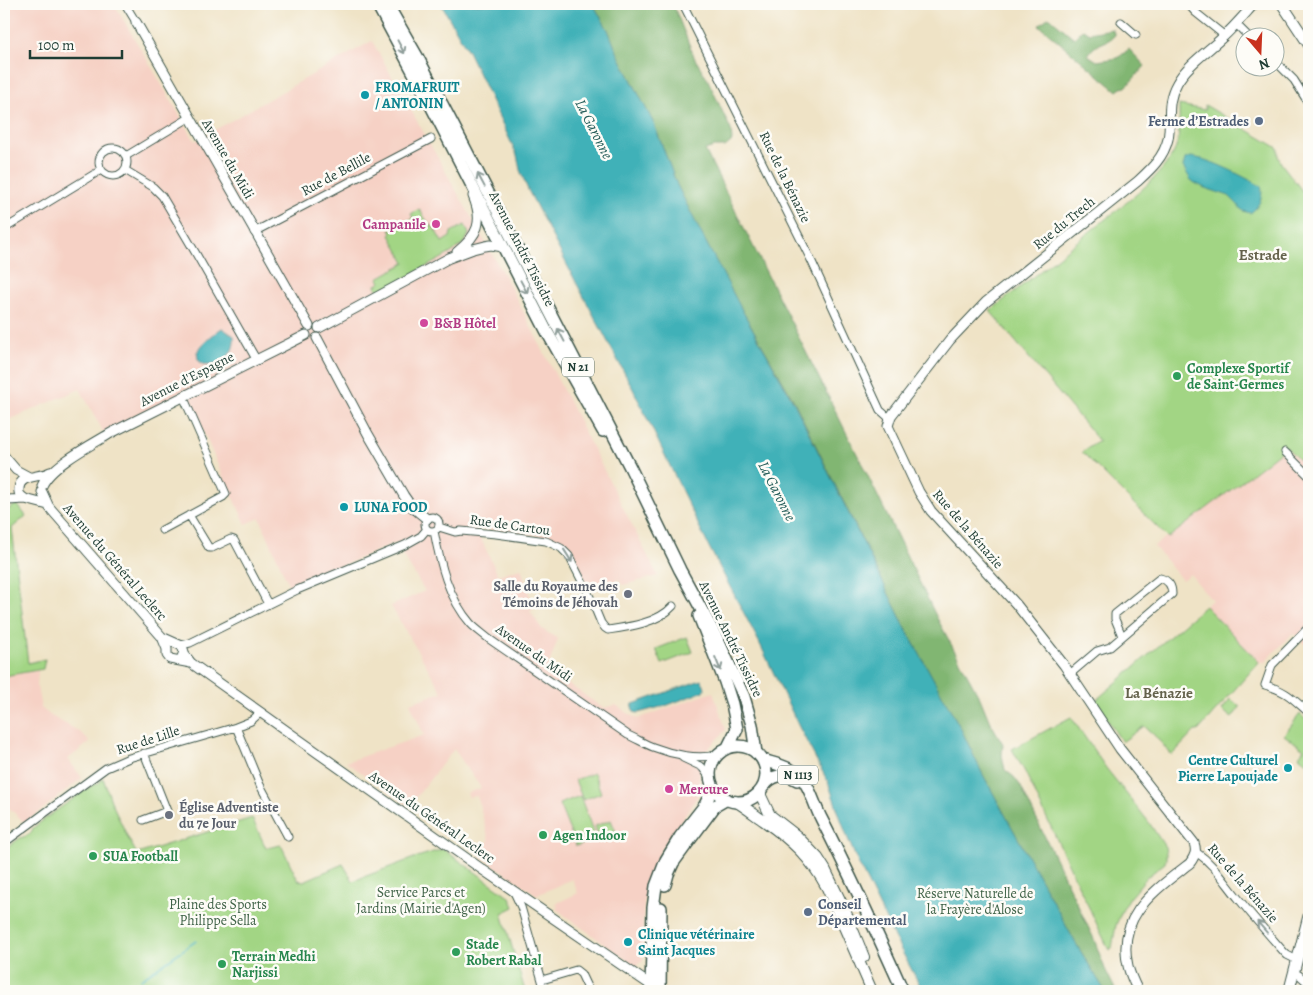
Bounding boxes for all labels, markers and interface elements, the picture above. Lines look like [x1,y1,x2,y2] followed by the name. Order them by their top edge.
[30,28,122,60] scale bar
[1236,28,1286,78] north arrow
[38,35,75,55] text: 100 m
[396,39,406,53] one-way arrow
[1256,53,1272,74] text: N
[375,78,460,113] place label: FROMAFRUIT / ANTONIN
[359,89,371,101] marker: FROMAFRUIT / ANTONIN
[570,96,618,163] water label: La Garonne
[1148,112,1249,131] place label: Ferme d’Estrades
[197,115,259,203] street label: Avenue du Midi
[1253,115,1265,127] marker: Ferme d’Estrades
[755,128,815,226] street label: Rue de la Bénazie
[298,148,374,200] street label: Rue de Bellile
[476,173,485,188] one-way arrow
[484,187,559,310] street label: Avenue André Tissidre
[1029,192,1099,254] street label: Rue du Trech
[362,215,427,234] place label: Campanile
[430,218,442,230] marker: Campanile
[1239,245,1287,265] district label: Estrade
[519,279,529,294] one-way arrow
[434,314,496,333] place label: B&B Hôtel
[418,317,430,329] marker: B&B Hôtel
[556,328,565,343] one-way arrow
[136,347,237,411] street label: Avenue d'Espagne
[562,358,594,377] road number: N 21
[1187,359,1291,394] place label: Complexe Sportif de Saint-Germes
[1171,370,1183,382] marker: Complexe Sportif de Saint-Germes
[753,458,801,525] water label: La Garonne
[928,485,1008,573] street label: Rue de la Bénazie
[354,498,428,517] place label: LUNA FOOD
[58,499,171,625] street label: Avenue du Général Leclerc
[338,501,350,513] marker: LUNA FOOD
[469,510,552,540] street label: Rue de Cartou
[563,549,573,563] one-way arrow
[493,577,618,612] place label: Salle du Royaume des Témoins de Jéhovah
[694,577,767,700] street label: Avenue André Tissidre
[622,588,634,600] marker: Salle du Royaume des Témoins de Jéhovah
[491,619,576,686] street label: Avenue du Midi
[714,656,723,672] one-way arrow
[1125,683,1193,703] district label: La Bénazie
[114,721,182,759] street label: Rue de Lille
[1178,751,1279,786] place label: Centre Culturel Pierre Lapoujade
[1282,762,1294,774] marker: Centre Culturel Pierre Lapoujade
[364,766,499,868] street label: Avenue du Général Leclerc
[778,766,818,784] road number: N 1113
[679,780,729,799] place label: Mercure
[663,783,675,795] marker: Mercure
[179,798,279,833] place label: Église Adventiste du 7e Jour
[163,809,175,821] marker: Église Adventiste du 7e Jour
[552,826,626,845] place label: Agen Indoor
[537,829,549,841] marker: Agen Indoor
[1203,839,1283,927] street label: Rue de la Bénazie
[103,847,178,866] place label: SUA Football
[87,850,99,862] marker: SUA Football
[356,883,486,918] park label: Service Parcs et Jardins (Mairie d'Agen)
[917,884,1033,919] park label: Réserve Naturelle de la Frayère d'Alose
[169,895,267,930] park label: Plaine des Sports Philippe Sella
[818,895,907,930] place label: Conseil Départemental
[802,906,814,918] marker: Conseil Départemental
[1256,921,1268,934] one-way arrow
[638,925,755,960] place label: Clinique vétérinaire Saint Jacques
[466,935,542,970] place label: Stade Robert Rabal
[622,936,634,948] marker: Clinique vétérinaire Saint Jacques
[450,946,462,958] marker: Stade Robert Rabal
[232,947,316,982] place label: Terrain Medhi Narjissi
[216,958,228,970] marker: Terrain Medhi Narjissi

